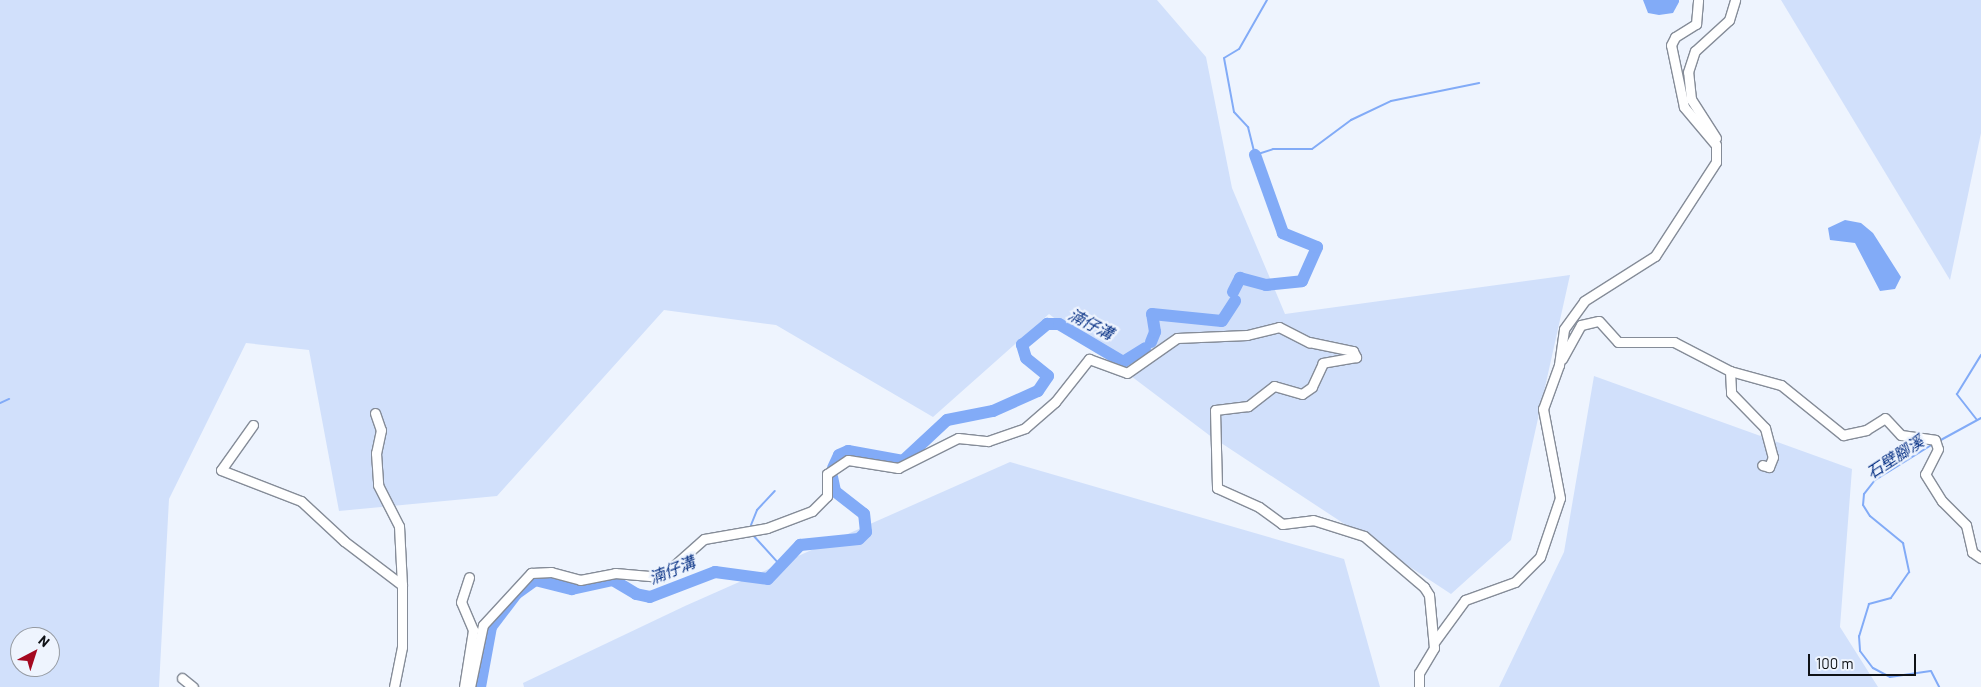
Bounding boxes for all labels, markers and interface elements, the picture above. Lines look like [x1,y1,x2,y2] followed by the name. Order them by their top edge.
[1065,305,1117,343] water label: 湳仔溝
[1863,432,1927,482] water label: 石壁腳溪
[646,552,698,588] water label: 湳仔溝
[10,627,60,677] north arrow
[35,631,53,650] text: N
[1811,644,1918,676] scale bar
[1816,654,1854,672] text: 100 m

